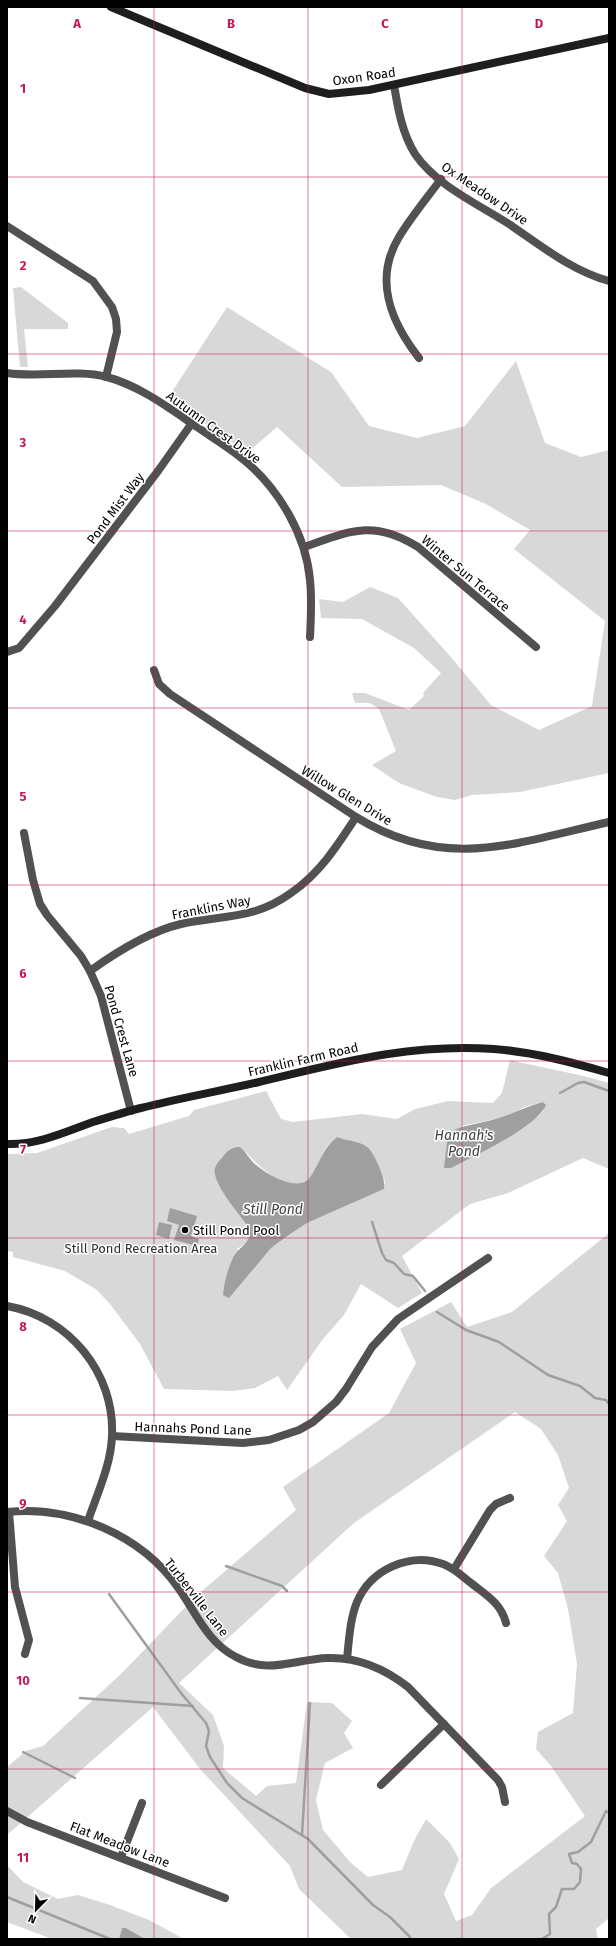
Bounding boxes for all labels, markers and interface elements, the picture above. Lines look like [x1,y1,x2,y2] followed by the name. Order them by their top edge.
[72,16,81,31] text: A
[227,16,235,31] text: B
[381,16,389,31] text: C
[535,16,544,31] text: D
[331,65,397,88] street label: Oxon Road
[20,81,26,96] text: 1
[439,159,531,228] street label: Ox Meadow Drive
[20,258,27,273] text: 2
[164,388,264,467] street label: Autumn Crest Drive
[19,435,27,450] text: 3
[84,469,147,547] street label: Pond Mist Way
[419,532,513,615] street label: Winter Sun Terrace
[19,612,27,627] text: 4
[299,762,395,828] street label: Willow Glen Drive
[20,789,27,804] text: 5
[170,892,252,922] street label: Franklins Way
[19,966,27,981] text: 6
[101,984,142,1079] street label: Pond Crest Lane
[247,1040,360,1079] street label: Franklin Farm Road
[435,1127,494,1160] water label: Hannah's Pond
[20,1142,26,1157] text: 7
[242,1201,303,1218] water label: Still Pond
[193,1223,279,1238] place label: Still Pond Pool
[180,1225,190,1235] marker: Still Pond Pool
[65,1241,217,1256] park label: Still Pond Recreation Area
[19,1319,27,1334] text: 8
[134,1419,252,1438] street label: Hannahs Pond Lane
[19,1496,27,1511] text: 9
[161,1555,232,1639] street label: Turberville Lane
[16,1673,30,1688] text: 10
[68,1819,172,1870] street label: Flat Meadow Lane
[17,1850,29,1865] text: 11
[16,1890,56,1930] north arrow
[26,1911,38,1926] text: N

